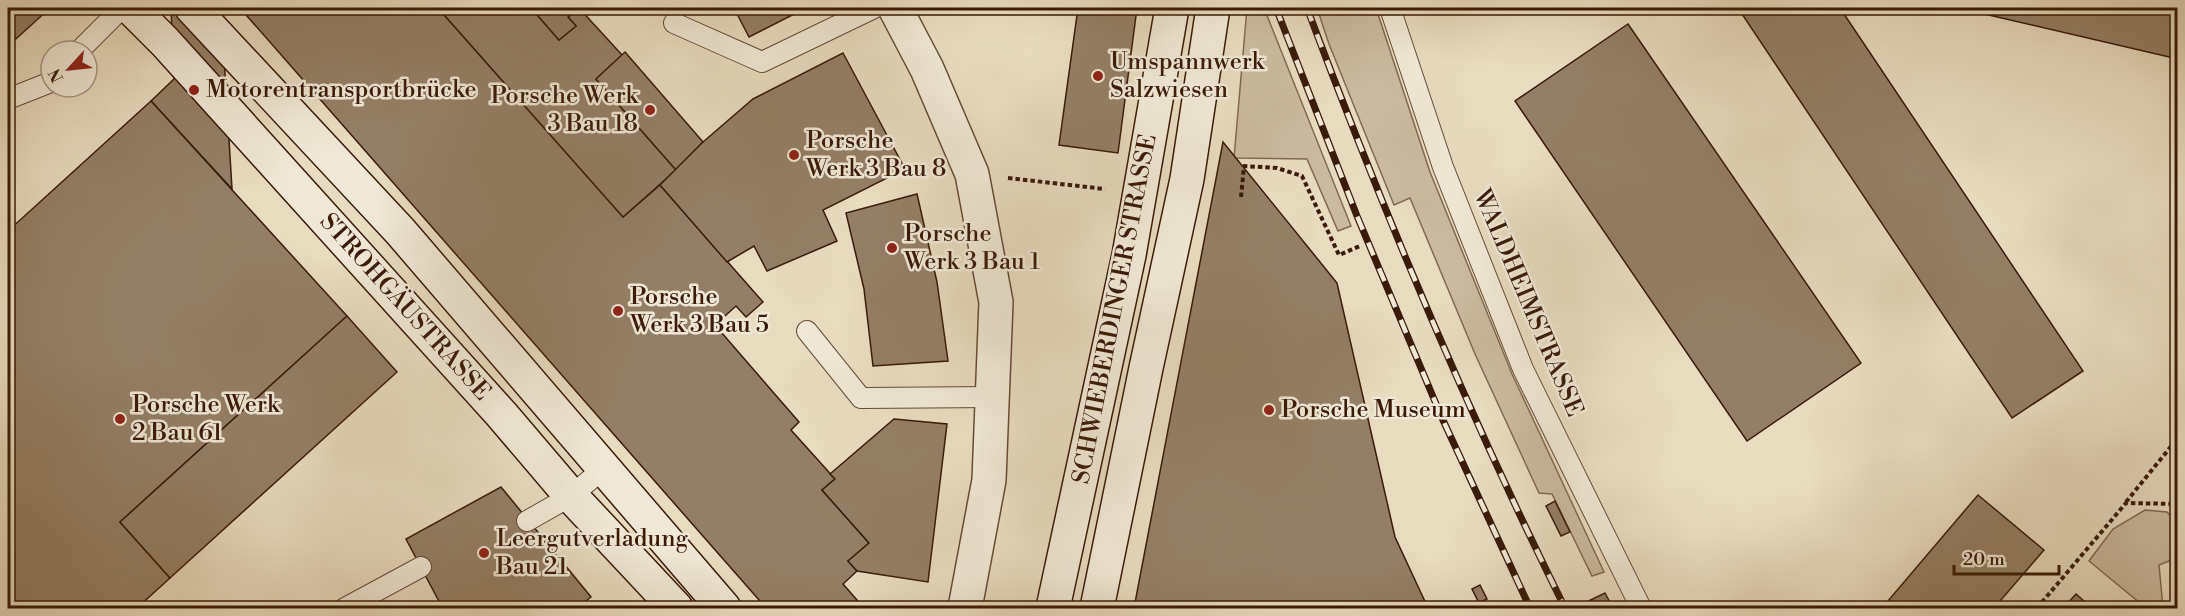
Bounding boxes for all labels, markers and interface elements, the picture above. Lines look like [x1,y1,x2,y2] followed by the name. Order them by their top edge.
[39,39,99,99] north arrow
[1110,47,1266,105] place label: Umspannwerk Salzwiesen
[45,65,68,86] text: N
[1091,69,1105,83] marker: Umspannwerk Salzwiesen
[206,75,477,105] place label: Motorentransportbrücke
[491,81,639,139] place label: Porsche Werk 3 Bau 18
[187,83,201,97] marker: Motorentransportbrücke
[643,103,657,117] marker: Porsche Werk 3 Bau 18
[805,126,946,184] place label: Porsche Werk 3 Bau 8
[1066,132,1164,486] street label: SCHWIEBERDINGER STRASSE
[787,148,801,162] marker: Porsche Werk 3 Bau 8
[1466,184,1589,421] street label: WALDHEIMSTRASSE
[313,207,498,407] street label: STROHGÄUSTRASSE
[903,219,1041,277] place label: Porsche Werk 3 Bau 1
[885,241,899,255] marker: Porsche Werk 3 Bau 1
[629,282,769,340] place label: Porsche Werk 3 Bau 5
[611,304,625,318] marker: Porsche Werk 3 Bau 5
[132,390,281,448] place label: Porsche Werk 2 Bau 61
[1281,395,1466,425] place label: Porsche Museum
[1262,403,1276,417] marker: Porsche Museum
[113,412,127,426] marker: Porsche Werk 2 Bau 61
[495,524,688,582] place label: Leergutverladung Bau 21
[1954,538,2059,576] scale bar
[477,546,491,560] marker: Leergutverladung Bau 21
[1963,548,2005,571] text: 20 m

